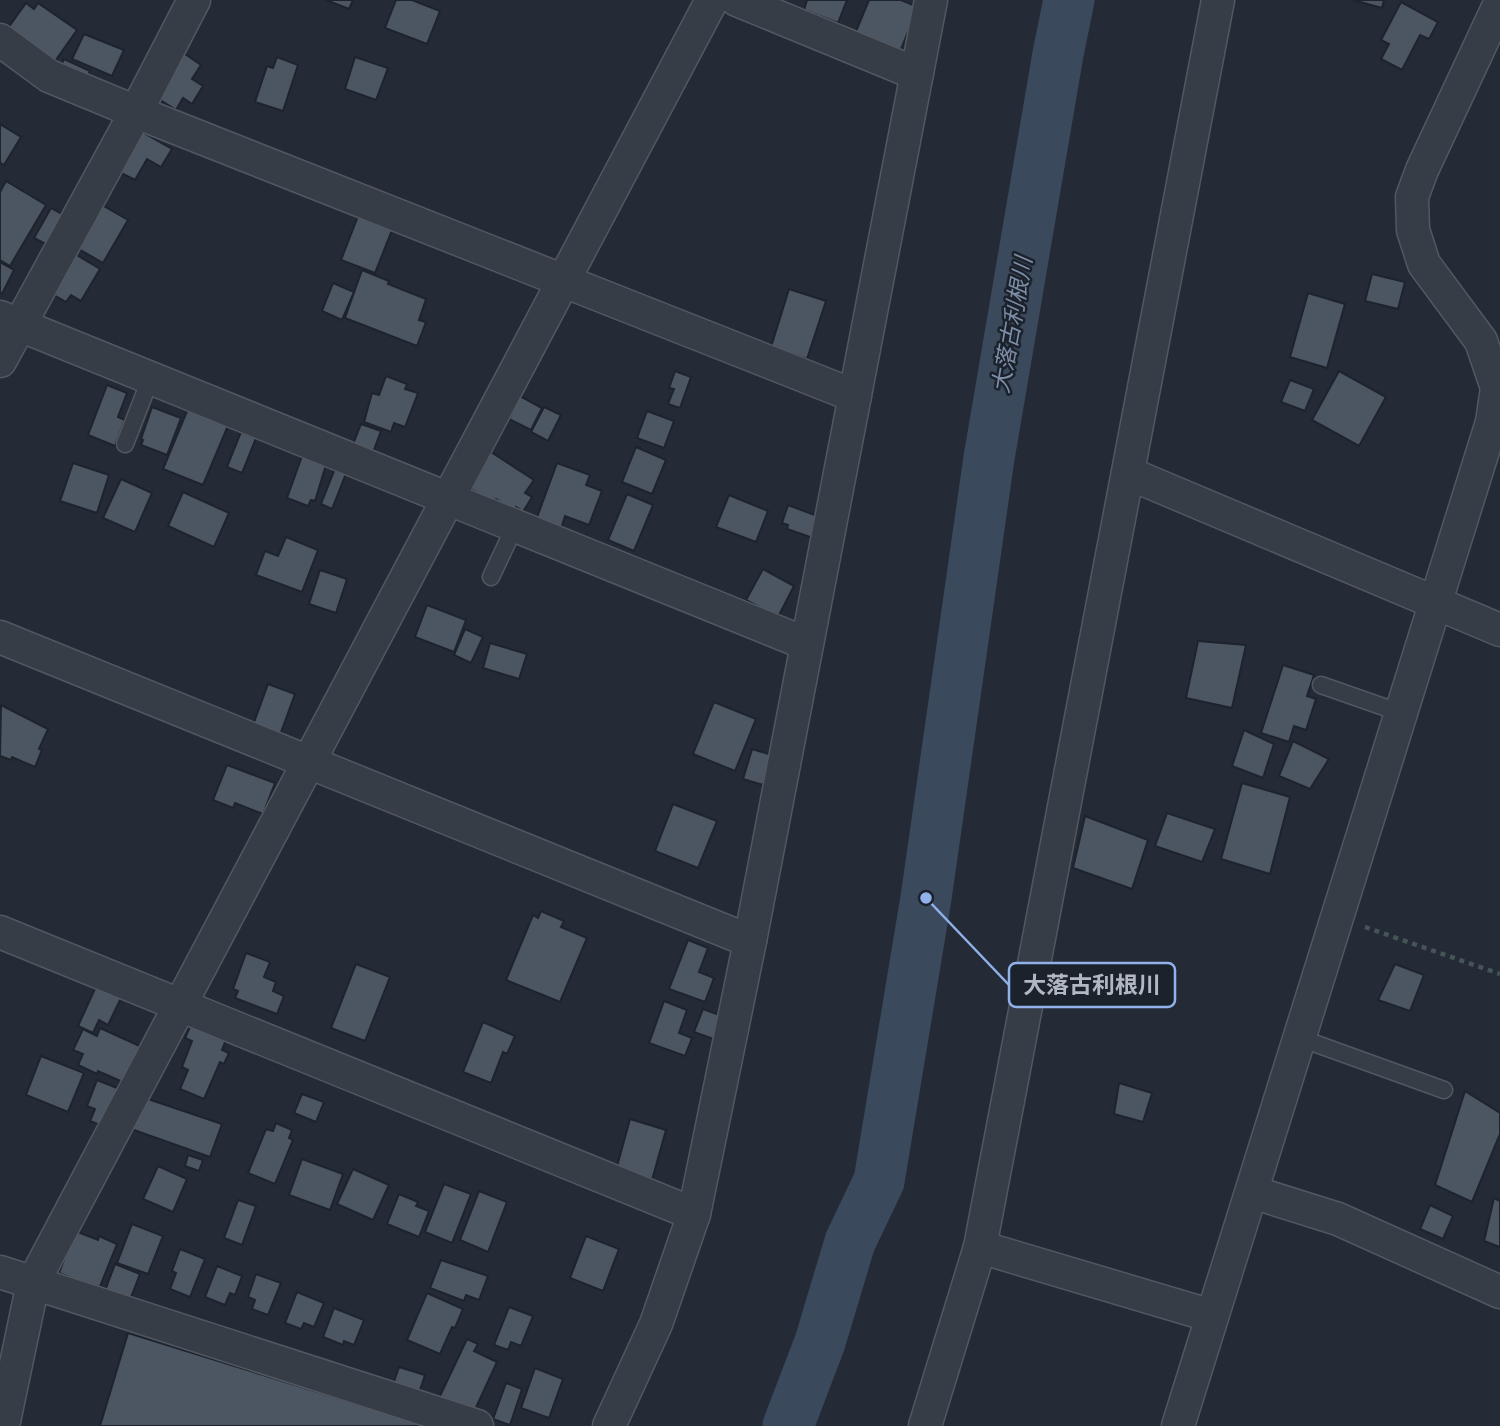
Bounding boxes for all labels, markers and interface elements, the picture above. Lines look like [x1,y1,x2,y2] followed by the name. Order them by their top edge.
[986,252,1038,395] water label: 大落古利根川
[1009,963,1175,1007] callout: 大落古利根川
[1023,971,1161,999] text: 大落古利根川

